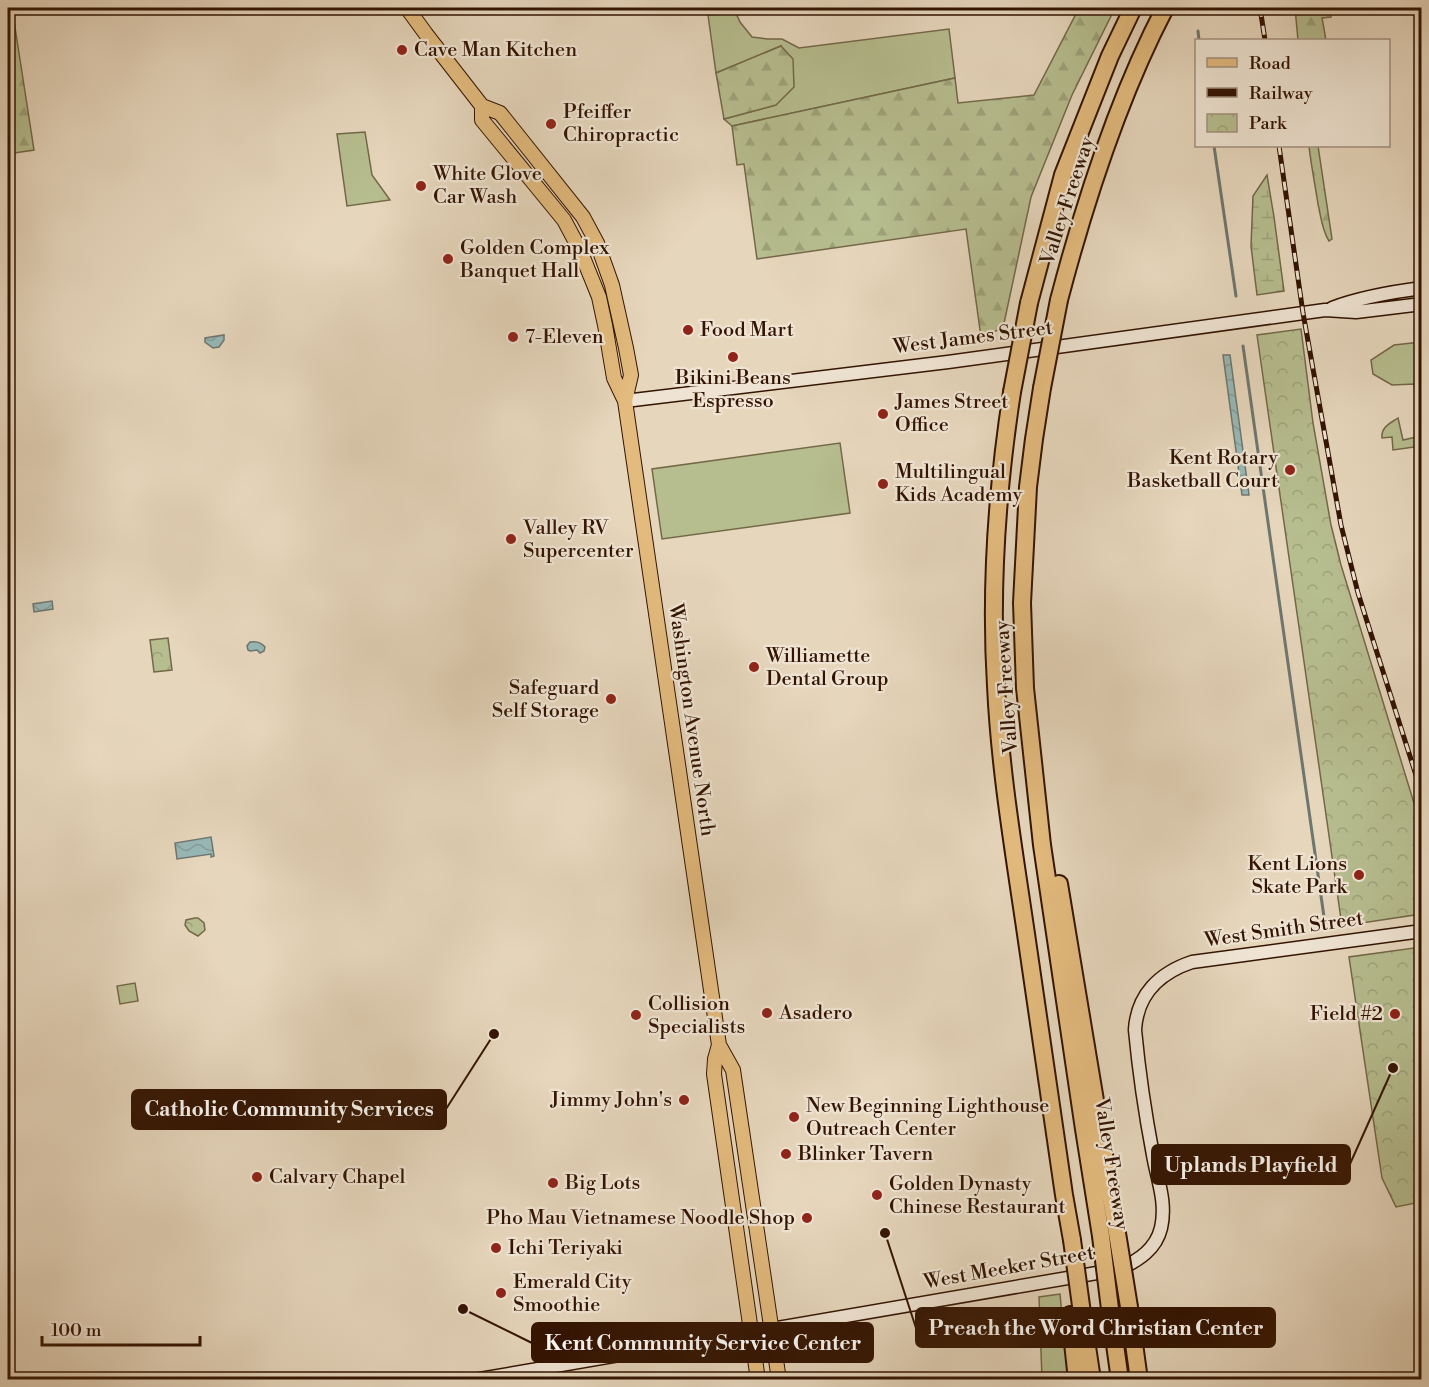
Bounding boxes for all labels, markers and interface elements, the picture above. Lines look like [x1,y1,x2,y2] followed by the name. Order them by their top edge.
[414,38,577,63] place label: Cave Man Kitchen
[1195,39,1390,147] legend
[395,43,409,57] marker: Cave Man Kitchen
[1249,52,1292,75] text: Road
[1249,82,1313,105] text: Railway
[563,100,679,148] place label: Pfeiffer Chiropractic
[1249,112,1288,135] text: Park
[544,117,558,131] marker: Pfeiffer Chiropractic
[1035,133,1101,269] street label: Valley Freeway
[432,162,542,210] place label: White Glove Car Wash
[414,179,428,193] marker: White Glove Car Wash
[459,236,610,284] place label: Golden Complex Banquet Hall
[441,252,455,266] marker: Golden Complex Banquet Hall
[891,316,1054,360] street label: West James Street
[700,318,794,343] place label: Food Mart
[681,323,695,337] marker: Food Mart
[525,325,604,350] place label: 7-Eleven
[506,330,520,344] marker: 7-Eleven
[726,350,740,364] marker: Bikini Beans Espresso
[674,366,791,414] place label: Bikini Beans Espresso
[894,390,1008,438] place label: James Street Office
[876,407,890,421] marker: James Street Office
[1126,446,1278,494] place label: Kent Rotary Basketball Court
[895,460,1023,508] place label: Multilingual Kids Academy
[1283,463,1297,477] marker: Kent Rotary Basketball Court
[876,477,890,491] marker: Multilingual Kids Academy
[522,516,634,564] place label: Valley RV Supercenter
[504,532,518,546] marker: Valley RV Supercenter
[662,601,720,838] street label: Washington Avenue North
[990,619,1024,756] street label: Valley Freeway
[765,644,888,692] place label: Williamette Dental Group
[747,660,761,674] marker: Williamette Dental Group
[492,676,600,724] place label: Safeguard Self Storage
[604,692,618,706] marker: Safeguard Self Storage
[1248,852,1349,900] place label: Kent Lions Skate Park
[1352,868,1366,882] marker: Kent Lions Skate Park
[1202,906,1365,954] street label: West Smith Street
[648,992,745,1040] place label: Collision Specialists
[778,1001,853,1026] place label: Asadero
[1310,1002,1383,1027] place label: Field #2
[760,1006,774,1020] marker: Asadero
[1388,1007,1402,1021] marker: Field #2
[629,1008,643,1022] marker: Collision Specialists
[550,1088,672,1113] place label: Jimmy John's
[132,1090,446,1129] callout: Catholic Community Services
[677,1093,691,1107] marker: Jimmy John's
[806,1094,1049,1142] place label: New Beginning Lighthouse Outreach Center
[1088,1095,1134,1232] street label: Valley Freeway
[144,1097,434,1123] text: Catholic Community Services
[787,1110,801,1124] marker: New Beginning Lighthouse Outreach Center
[797,1142,933,1167] place label: Blinker Tavern
[1152,1145,1350,1184] callout: Uplands Playfield
[779,1147,793,1161] marker: Blinker Tavern
[1164,1153,1338,1179] text: Uplands Playfield
[269,1165,406,1190] place label: Calvary Chapel
[250,1170,264,1184] marker: Calvary Chapel
[564,1171,640,1196] place label: Big Lots
[889,1172,1066,1220] place label: Golden Dynasty Chinese Restaurant
[546,1176,560,1190] marker: Big Lots
[870,1188,884,1202] marker: Golden Dynasty Chinese Restaurant
[486,1206,795,1231] place label: Pho Mau Vietnamese Noodle Shop
[800,1211,814,1225] marker: Pho Mau Vietnamese Noodle Shop
[508,1236,623,1261] place label: Ichi Teriyaki
[489,1241,503,1255] marker: Ichi Teriyaki
[921,1241,1096,1295] street label: West Meeker Street
[513,1270,632,1318] place label: Emerald City Smoothie
[494,1286,508,1300] marker: Emerald City Smoothie
[916,1308,1275,1347] callout: Preach the Word Christian Center
[42,1309,200,1347] scale bar
[928,1316,1264,1342] text: Preach the Word Christian Center
[51,1319,102,1342] text: 100 m
[532,1323,873,1362] callout: Kent Community Service Center
[545,1331,861,1357] text: Kent Community Service Center

